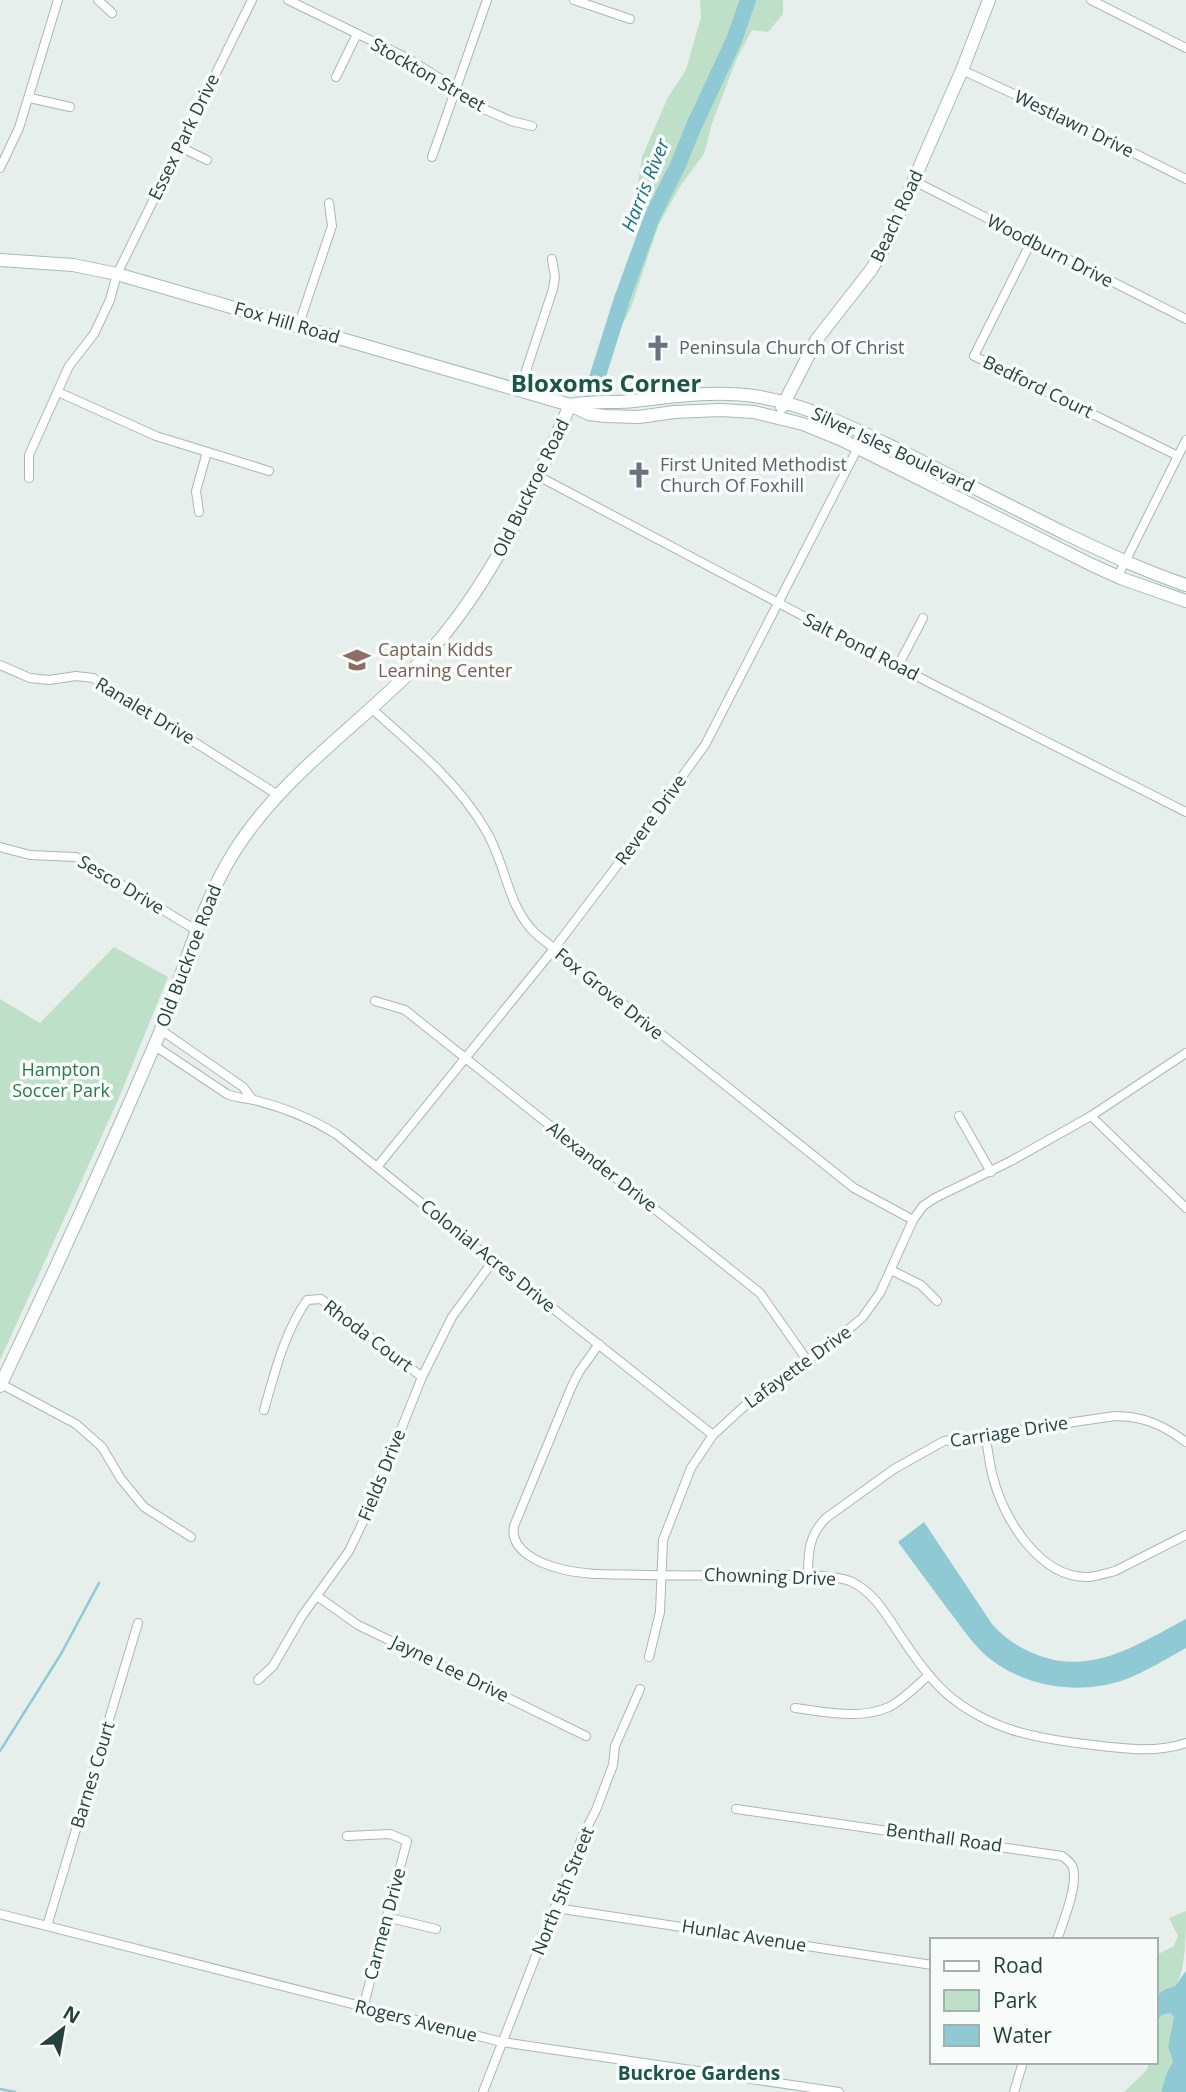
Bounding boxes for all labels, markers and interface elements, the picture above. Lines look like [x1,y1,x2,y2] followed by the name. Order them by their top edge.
[367,32,490,117] street label: Stockton Street
[142,69,224,204] street label: Essex Park Drive
[1011,84,1138,162] street label: Westlawn Drive
[615,133,676,235] water label: Harris River
[864,166,928,266] street label: Beach Road
[983,208,1118,292] street label: Woodburn Drive
[232,296,343,349] street label: Fox Hill Road
[643,333,673,363] church icon: Peninsula Church Of Christ
[679,335,905,359] place label: Peninsula Church Of Christ
[979,349,1097,423] street label: Bedford Court
[511,366,701,399] district label: Bloxoms Corner
[808,401,979,497] street label: Silver Isles Boulevard
[486,414,574,561] street label: Old Buckroe Road
[660,452,847,497] place label: First United Methodist Church Of Foxhill
[624,460,654,490] church icon: First United Methodist Church Of Foxhill
[799,607,923,686] street label: Salt Pond Road
[378,637,513,682] place label: Captain Kidds Learning Center
[342,645,372,675] school or university icon: Captain Kidds Learning Center
[91,671,200,749] street label: Ranalet Drive
[609,769,691,870] street label: Revere Drive
[74,849,169,919] street label: Sesco Drive
[150,881,226,1030] street label: Old Buckroe Road
[550,942,669,1045] street label: Fox Grove Drive
[12,1057,110,1102] park label: Hampton Soccer Park
[543,1116,663,1217] street label: Alexander Drive
[416,1193,561,1317] street label: Colonial Acres Drive
[319,1294,418,1377] street label: Rhoda Court
[739,1319,856,1413] street label: Lafayette Drive
[948,1410,1070,1452] street label: Carriage Drive
[352,1425,410,1524] street label: Fields Drive
[704,1562,837,1590] street label: Chowning Drive
[386,1628,513,1707] street label: Jayne Lee Drive
[64,1718,120,1831] street label: Barnes Court
[885,1817,1004,1857] street label: Benthall Road
[525,1823,599,1958] street label: North 5th Street
[358,1865,411,1983] street label: Carmen Drive
[680,1913,808,1957] street label: Hunlac Avenue
[930,1938,1158,2064] legend
[993,1951,1043,1979] text: Road
[993,1986,1037,2014] text: Park
[353,1993,480,2047] street label: Rogers Avenue
[28,1994,98,2064] north arrow
[58,1999,85,2030] text: N
[993,2021,1052,2049] text: Water
[618,2060,780,2086] district label: Buckroe Gardens

